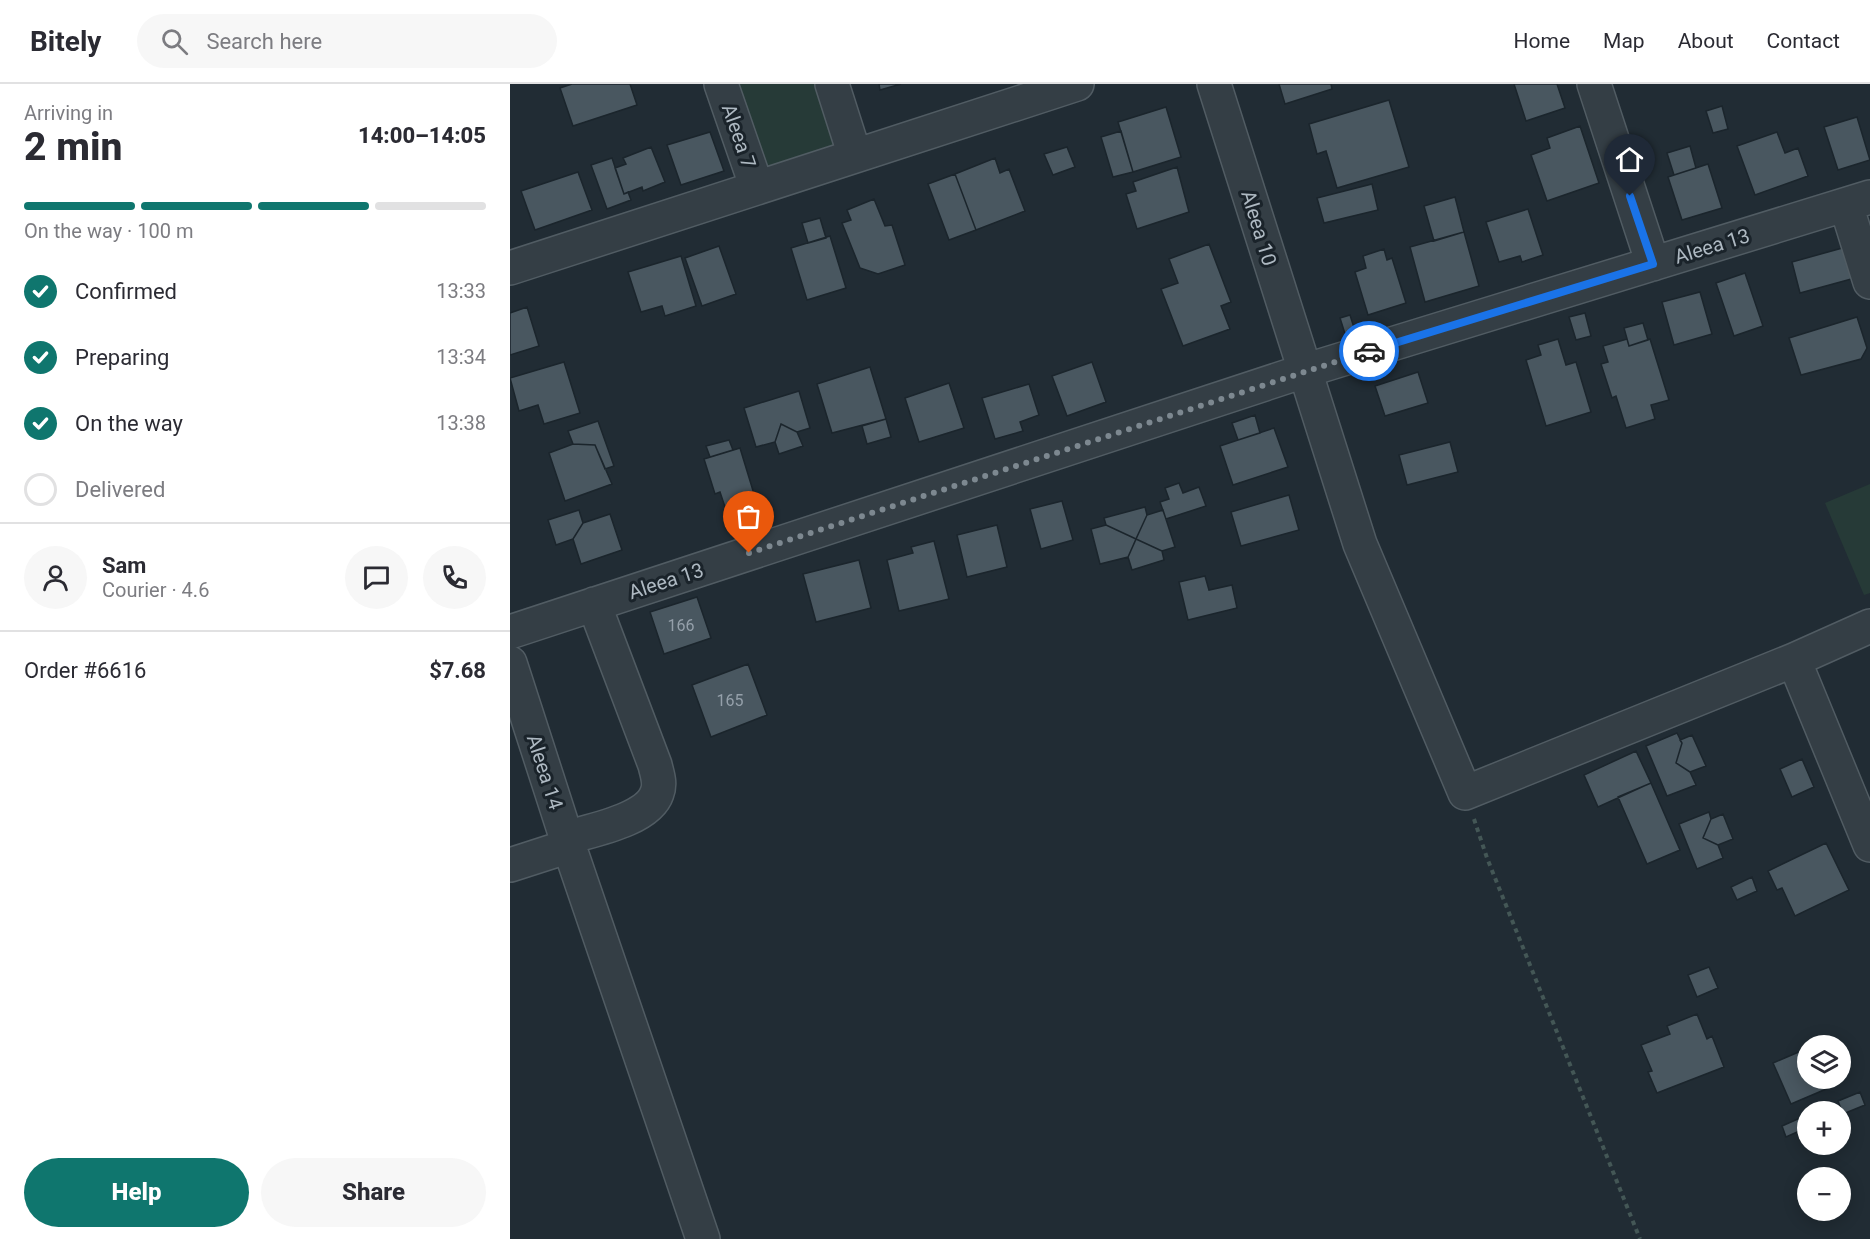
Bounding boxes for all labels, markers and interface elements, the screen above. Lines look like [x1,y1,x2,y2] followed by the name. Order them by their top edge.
[137,14,557,68] search box
[30,25,101,58] text: Bitely
[158,25,191,58] icon: search
[206,29,322,54] text: Search here
[1514,29,1570,53] text: Home
[1603,29,1645,53] text: Map
[1678,29,1734,53] text: About
[1767,29,1840,53] text: Contact
[24,101,113,125] text: Arriving in
[717,101,761,171] street label: Aleea 7
[358,123,486,148] text: 14:00–14:05
[24,124,122,170] text: 2 min
[1604,134,1655,196] pin
[1613,143,1646,176] icon: home
[1236,187,1282,269] street label: Aleea 10
[24,219,193,243] text: On the way · 100 m
[1671,223,1753,269] street label: Aleea 13
[24,275,57,308] icon: check
[75,279,177,304] text: Confirmed
[436,279,486,303] text: 13:33
[1339,321,1399,381] courier
[1353,335,1386,368] icon: car
[24,341,57,374] icon: check
[75,345,169,370] text: Preparing
[436,345,486,369] text: 13:34
[24,407,57,440] icon: check
[75,411,183,436] text: On the way
[436,411,486,435] text: 13:38
[75,477,165,502] text: Delivered
[723,491,774,553] pin
[732,500,765,533] icon: bag
[24,546,87,609] button: person
[345,546,408,609] button: chat
[423,546,486,609] button: phone
[102,553,146,578] text: Sam
[625,558,707,604] street label: Aleea 13
[102,578,209,602] text: Courier · 4.6
[668,616,694,635] house number: 166
[24,658,146,683] text: Order #6616
[429,658,486,683] text: $7.68
[717,691,743,710] house number: 165
[522,731,568,813] street label: Aleea 14
[1797,1035,1851,1221] map controls
[1797,1035,1851,1089] button: layers
[1797,1101,1851,1155] button: +
[24,1158,249,1227] button: Help
[261,1158,486,1227] button: Share
[1797,1167,1851,1221] button: −

